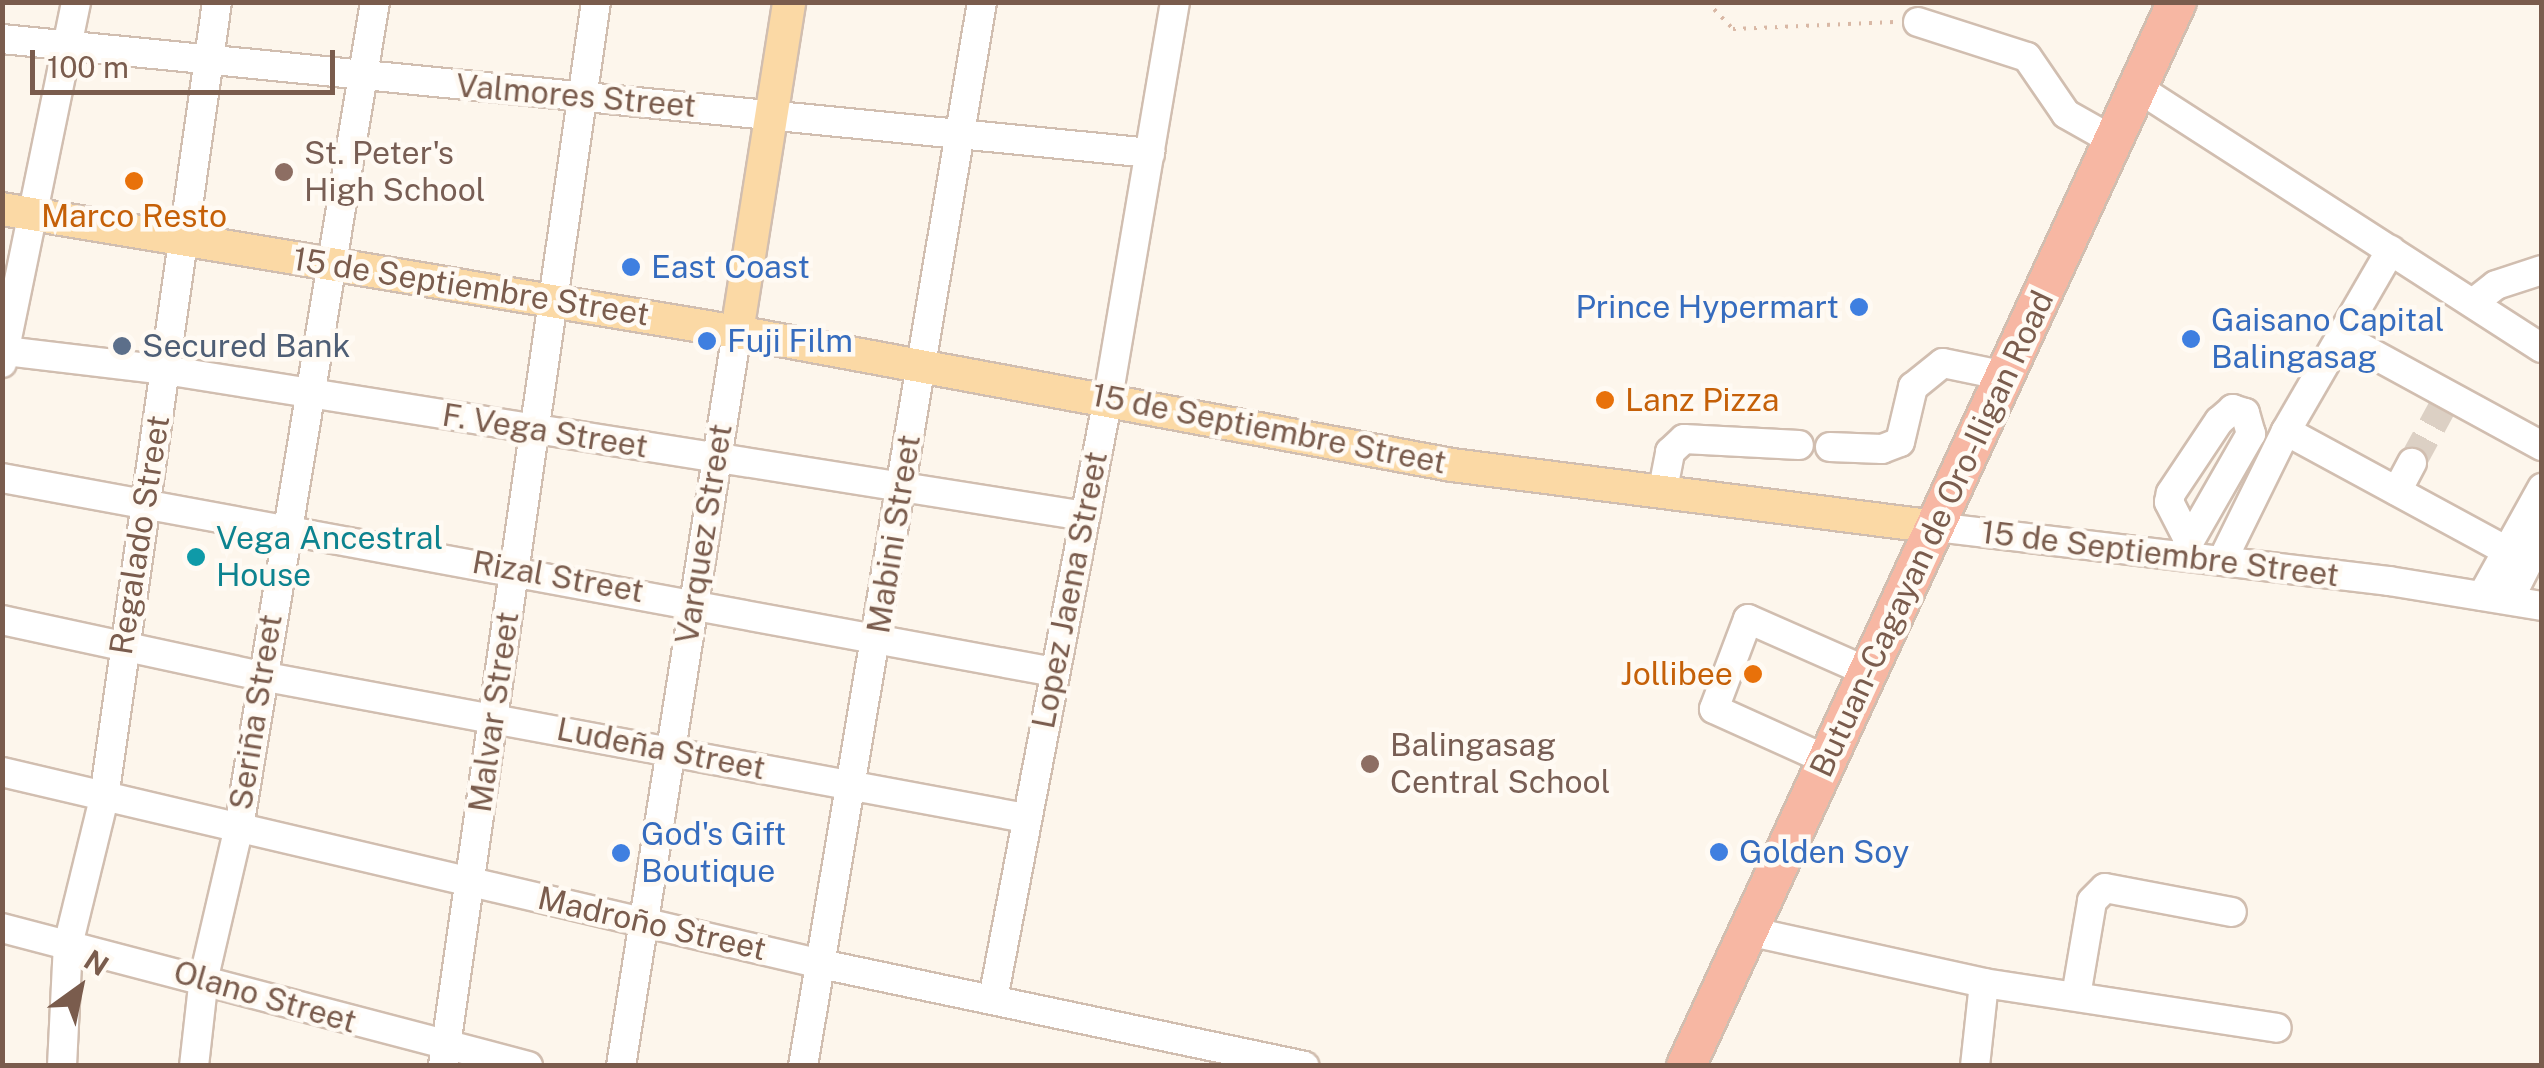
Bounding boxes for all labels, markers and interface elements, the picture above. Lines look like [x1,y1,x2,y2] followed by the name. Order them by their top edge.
[35,30,340,92] scale bar
[47,49,129,85] text: 100 m
[454,66,698,126] street label: Valmores Street
[304,135,485,210] place label: St. Peter's High School
[273,161,295,183] marker: St. Peter's High School
[123,170,145,192] marker: Marco Resto
[41,197,227,235] place label: Marco Resto
[290,240,652,334] street label: 15 de Septiembre Street
[651,248,810,286] place label: East Coast
[620,256,642,278] marker: East Coast
[1802,285,2062,783] street label: Butuan-Cagayan de Oro-Iligan Road
[1575,288,1839,326] place label: Prince Hypermart
[1848,296,1870,318] marker: Prince Hypermart
[2211,302,2445,377] place label: Gaisano Capital Balingasag
[727,322,853,360] place label: Fuji Film
[142,327,351,365] place label: Secured Bank
[2180,328,2202,350] marker: Gaisano Capital Balingasag
[696,330,718,352] marker: Fuji Film
[111,335,133,357] marker: Secured Bank
[1088,376,1450,482] street label: 15 de Septiembre Street
[1625,381,1779,419] place label: Lanz Pizza
[1594,389,1616,411] marker: Lanz Pizza
[439,396,651,466] street label: F. Vega Street
[102,413,178,657] street label: Regalado Street
[668,421,740,647] street label: Varquez Street
[859,432,929,636] street label: Mabini Street
[1024,448,1116,732] street label: Lopez Jaena Street
[1978,513,2342,595] street label: 15 de Septiembre Street
[216,520,443,595] place label: Vega Ancestral House
[469,543,647,611] street label: Rizal Street
[185,546,207,568] marker: Vega Ancestral House
[461,609,527,815] street label: Malvar Street
[222,611,290,813] street label: Seriña Street
[1620,655,1733,693] place label: Jollibee
[1742,663,1764,685] marker: Jollibee
[553,710,769,788] street label: Ludeña Street
[1390,727,1610,802] place label: Balingasag Central School
[1359,753,1381,775] marker: Balingasag Central School
[641,816,786,891] place label: God's Gift Boutique
[1739,833,1909,871] place label: Golden Soy
[1708,841,1730,863] marker: Golden Soy
[610,842,632,864] marker: God's Gift Boutique
[534,879,770,969] street label: Madroño Street
[30,938,130,1038] north arrow
[78,943,115,982] text: N
[169,953,361,1041] street label: Olano Street

